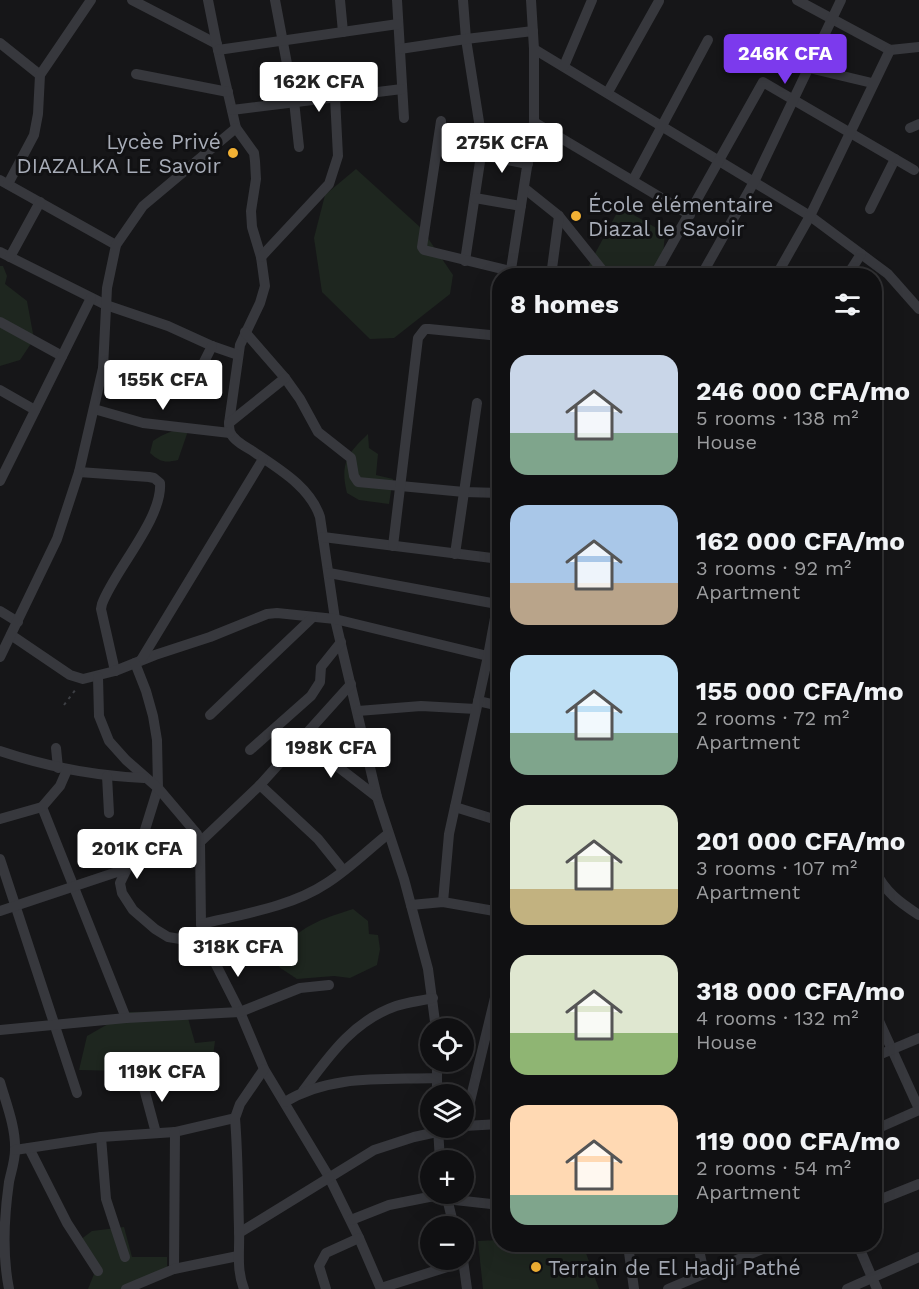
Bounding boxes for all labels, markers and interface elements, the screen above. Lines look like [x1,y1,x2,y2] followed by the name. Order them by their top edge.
[723,34,847,85] pin: 246K CFA
[738,41,832,65] text: 246K CFA
[257,62,381,113] pin: 162K CFA
[274,69,364,93] text: 162K CFA
[440,123,564,174] pin: 275K CFA
[17,129,221,178] place label: Lycèe Privé DIAZALKA LE Savoir
[456,130,548,154] text: 275K CFA
[226,146,240,160] marker: Lycèe Privé DIAZALKA LE Savoir
[588,192,773,241] place label: École élémentaire Diazal le Savoir
[569,209,583,223] marker: École élémentaire Diazal le Savoir
[831,288,864,321] icon: filters
[510,289,619,319] text: 8 homes
[101,360,225,411] pin: 155K CFA
[118,367,208,391] text: 155K CFA
[696,376,910,406] text: 246 000 CFA/mo
[558,379,630,451] icon: home
[696,406,859,430] text: 5 rooms · 138 m²
[696,430,757,454] text: House
[696,526,905,556] text: 162 000 CFA/mo
[558,529,630,601] icon: home
[696,556,851,580] text: 3 rooms · 92 m²
[696,580,800,604] text: Apartment
[696,676,904,706] text: 155 000 CFA/mo
[558,679,630,751] icon: home
[696,706,849,730] text: 2 rooms · 72 m²
[269,728,393,779] pin: 198K CFA
[696,730,800,754] text: Apartment
[285,735,377,759] text: 198K CFA
[696,826,905,856] text: 201 000 CFA/mo
[75,829,199,880] pin: 201K CFA
[558,829,630,901] icon: home
[91,836,183,860] text: 201K CFA
[696,856,857,880] text: 3 rooms · 107 m²
[696,880,800,904] text: Apartment
[176,927,300,978] pin: 318K CFA
[193,934,283,958] text: 318K CFA
[696,976,905,1006] text: 318 000 CFA/mo
[558,979,630,1051] icon: home
[696,1006,859,1030] text: 4 rooms · 132 m²
[420,1018,474,1270] map controls
[420,1018,474,1072] button: locate
[696,1030,757,1054] text: House
[100,1052,224,1103] pin: 119K CFA
[118,1059,206,1083] text: 119K CFA
[420,1084,474,1138] button: layers
[696,1126,900,1156] text: 119 000 CFA/mo
[558,1129,630,1201] icon: home
[420,1150,474,1204] button: +
[696,1156,851,1180] text: 2 rooms · 54 m²
[696,1180,800,1204] text: Apartment
[420,1216,474,1270] button: −
[548,1255,801,1280] place label: Terrain de El Hadji Pathé
[529,1260,543,1274] marker: Terrain de El Hadji Pathé

